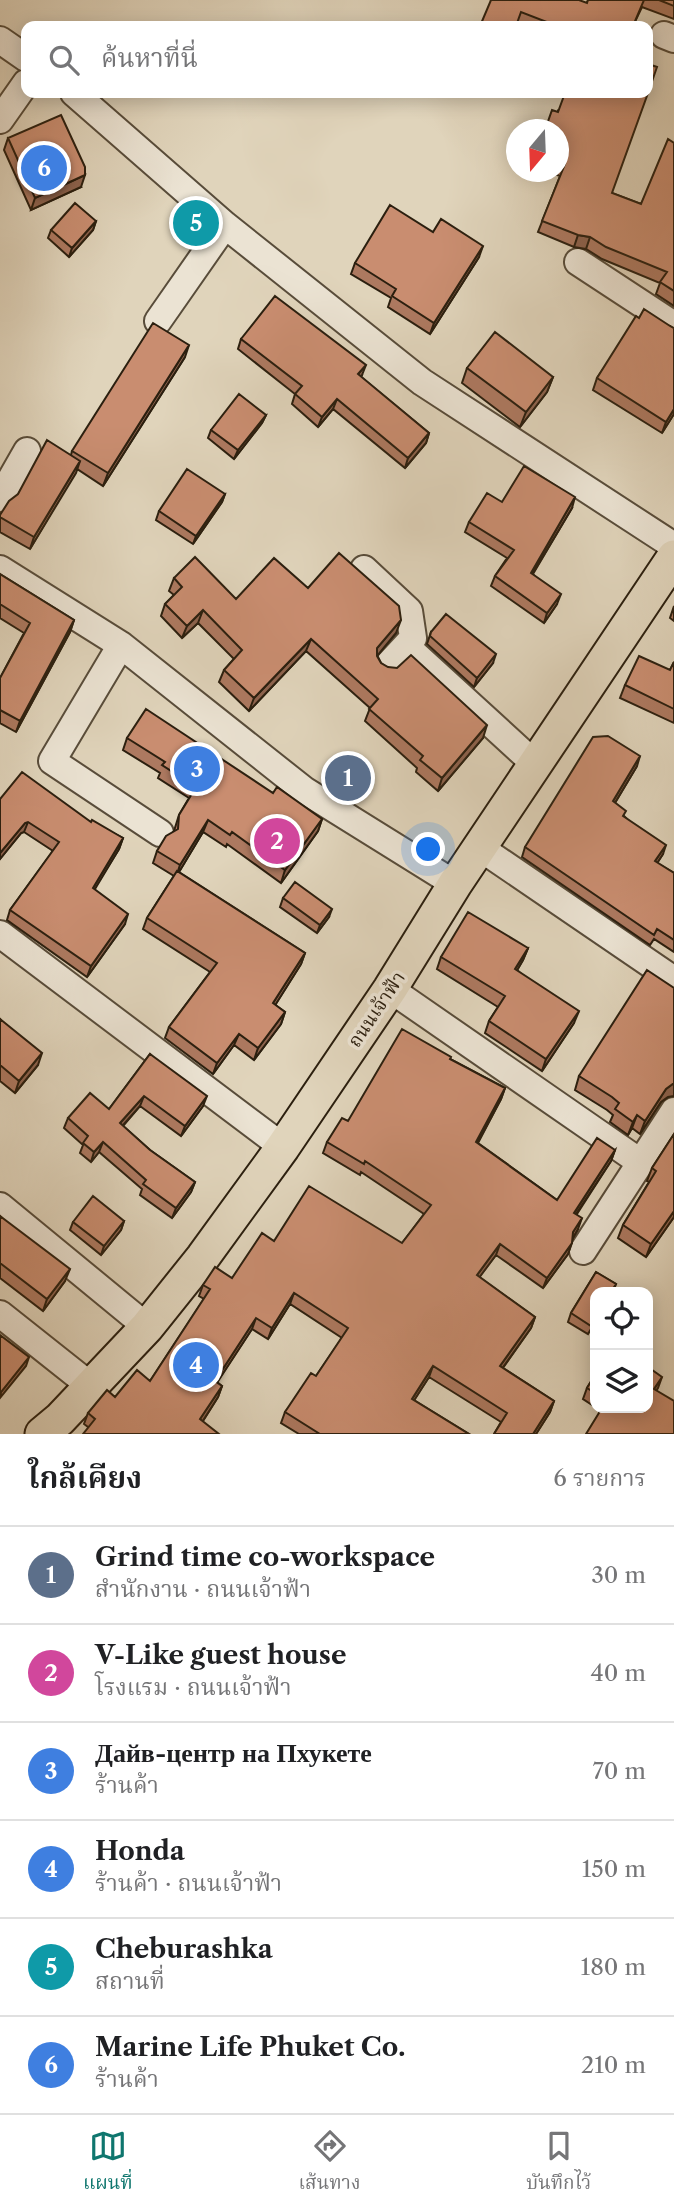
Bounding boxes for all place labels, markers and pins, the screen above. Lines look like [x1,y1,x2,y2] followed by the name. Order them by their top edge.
[21,142,67,194] pin: 6
[173,197,219,249] pin: 5
[174,743,220,795] pin: 3
[325,752,371,804] pin: 1
[254,815,300,867] pin: 2
[173,1339,219,1391] pin: 4

